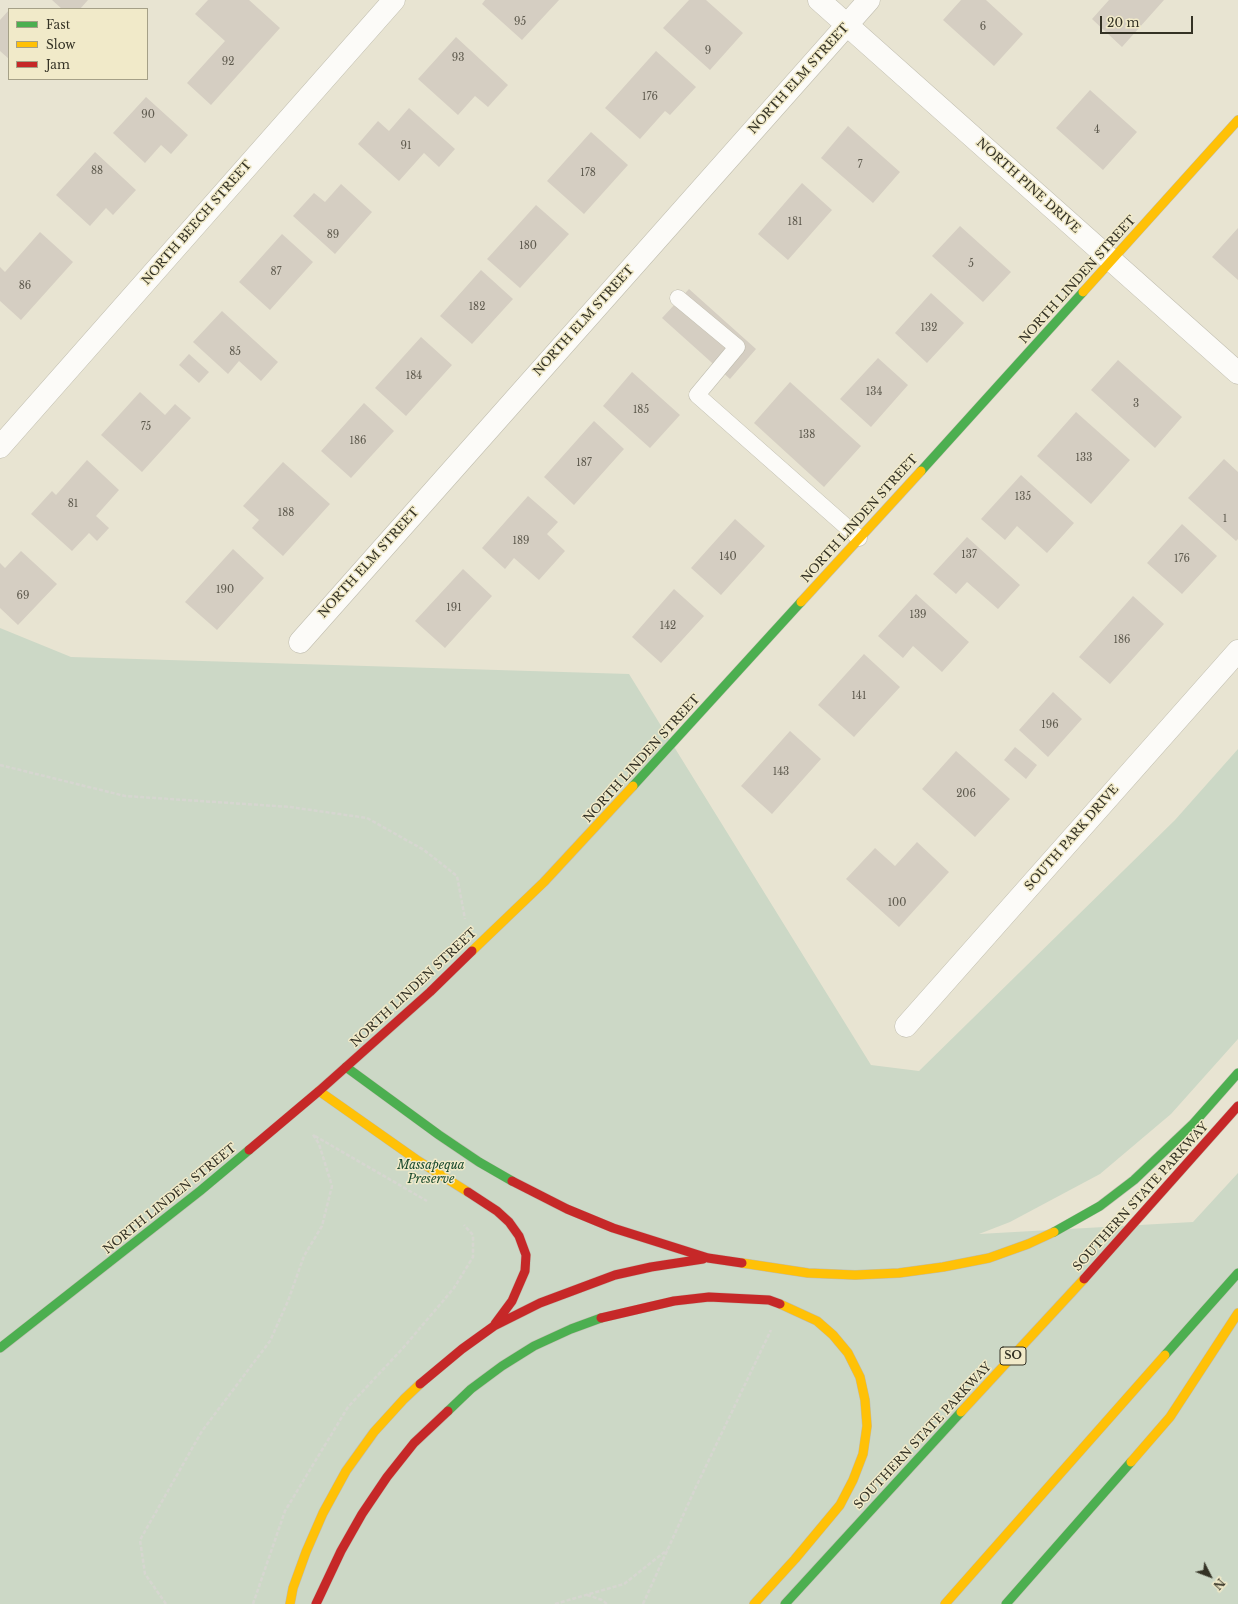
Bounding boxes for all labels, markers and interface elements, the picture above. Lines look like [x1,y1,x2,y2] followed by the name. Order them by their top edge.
[8,8,148,80] legend
[1102,8,1195,34] scale bar
[1107,15,1139,30] text: 20 m
[514,16,526,28] house number: 95
[46,17,70,32] text: Fast
[746,21,852,137] street label: NORTH ELM STREET
[980,21,986,33] house number: 6
[46,37,75,52] text: Slow
[705,45,711,57] house number: 9
[452,52,464,64] house number: 93
[222,56,234,68] house number: 92
[46,57,70,72] text: Jam
[642,91,658,103] house number: 176
[141,109,155,121] house number: 90
[1094,124,1100,136] house number: 4
[973,136,1083,236] street label: NORTH PINE DRIVE
[401,140,411,152] house number: 91
[139,158,255,288] street label: NORTH BEECH STREET
[857,159,863,171] house number: 7
[91,165,103,177] house number: 88
[580,167,596,179] house number: 178
[1017,213,1139,347] street label: NORTH LINDEN STREET
[788,216,802,228] house number: 181
[327,229,339,241] house number: 89
[519,240,537,252] house number: 180
[968,258,974,270] house number: 5
[531,263,637,379] street label: NORTH ELM STREET
[270,266,282,278] house number: 87
[19,280,31,292] house number: 86
[469,301,485,313] house number: 182
[921,322,937,334] house number: 132
[229,346,241,358] house number: 85
[406,370,422,382] house number: 184
[866,386,882,398] house number: 134
[1133,398,1139,410] house number: 3
[633,404,649,416] house number: 185
[141,421,151,433] house number: 75
[799,429,815,441] house number: 138
[350,435,366,447] house number: 186
[799,452,921,586] street label: NORTH LINDEN STREET
[1076,452,1092,464] house number: 133
[576,457,592,469] house number: 187
[1015,491,1031,503] house number: 135
[68,498,78,510] house number: 81
[316,505,422,621] street label: NORTH ELM STREET
[278,507,294,519] house number: 188
[1223,513,1227,525] house number: 1
[513,535,529,547] house number: 189
[961,549,977,561] house number: 137
[719,551,737,563] house number: 140
[1174,553,1190,565] house number: 176
[216,584,234,596] house number: 190
[17,590,29,602] house number: 69
[446,602,462,614] house number: 191
[909,609,927,621] house number: 139
[660,620,676,632] house number: 142
[1114,634,1130,646] house number: 186
[852,690,866,702] house number: 141
[581,692,703,826] street label: NORTH LINDEN STREET
[1041,719,1059,731] house number: 196
[773,766,789,778] house number: 143
[1022,782,1122,894] street label: SOUTH PARK DRIVE
[956,788,976,800] house number: 206
[888,897,906,909] house number: 100
[348,926,480,1050] street label: NORTH LINDEN STREET
[1070,1120,1212,1274] street label: SOUTHERN STATE PARKWAY
[101,1141,239,1257] street label: NORTH LINDEN STREET
[397,1159,465,1187] park label: Massapequa Preserve
[1000,1347,1026,1365] road number: SO
[851,1360,995,1512] street label: SOUTHERN STATE PARKWAY
[1190,1556,1230,1596] north arrow
[1210,1576,1228,1593] text: N

